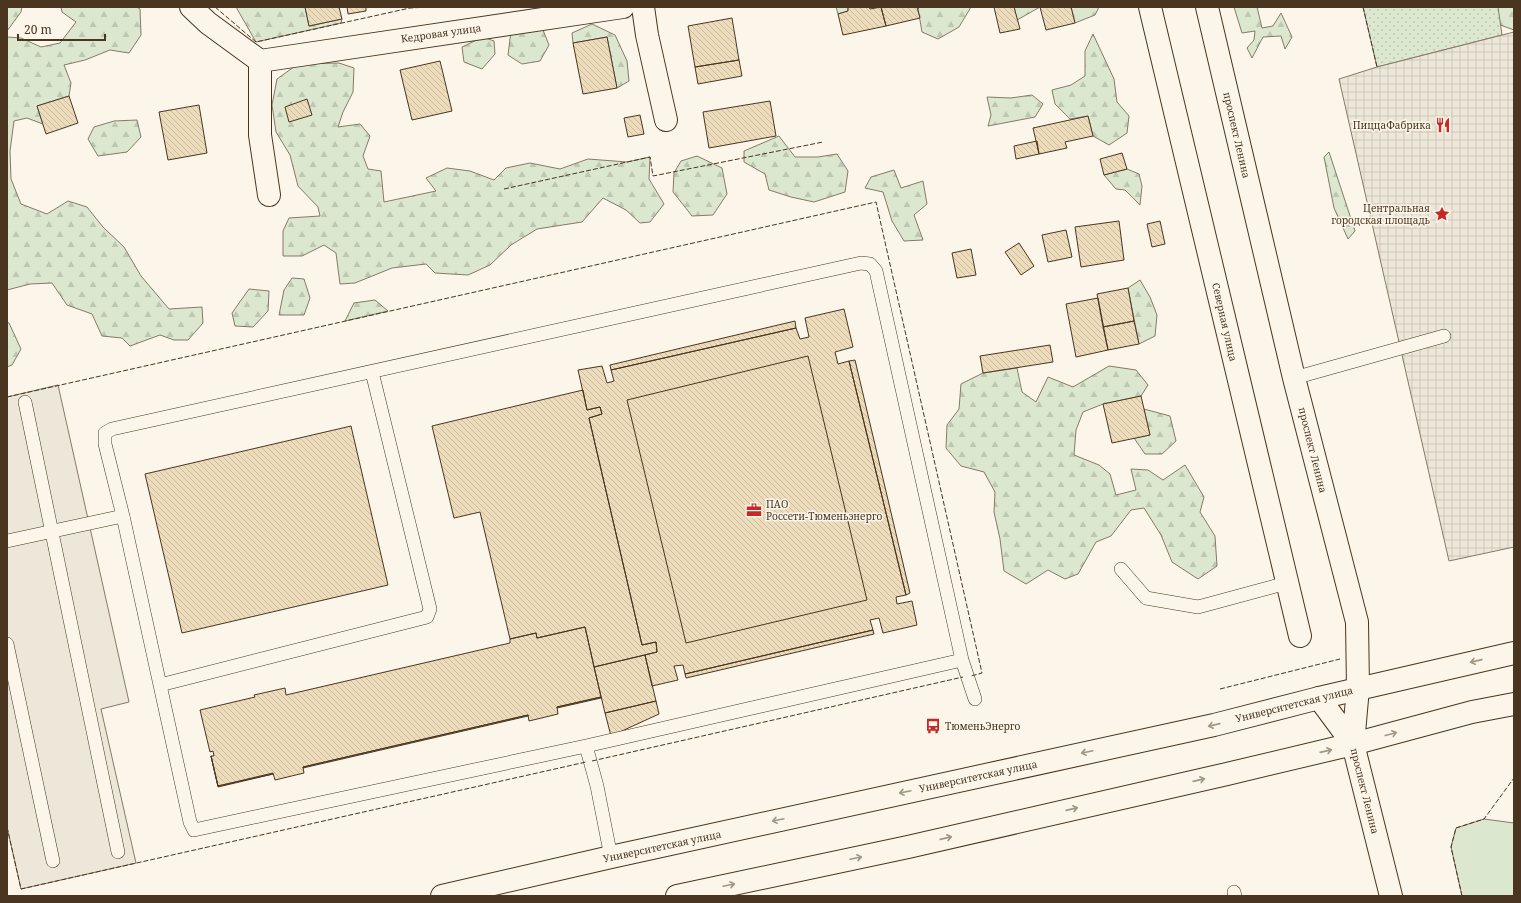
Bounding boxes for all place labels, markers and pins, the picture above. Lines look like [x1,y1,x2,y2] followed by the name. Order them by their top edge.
[1434,116,1452,134] restaurant icon: ПиццаФабрика
[1353,118,1431,132] place label: ПиццаФабрика
[1331,201,1431,227] place label: Центральная городская площадь
[1433,205,1451,223] place icon: Центральная городская площадь
[766,497,882,523] place label: ПАО Россети-Тюменьэнерго
[745,501,763,519] office icon: ПАО Россети-Тюменьэнерго
[924,717,942,735] bus stop icon: ТюменьЭнерго
[945,719,1021,733] place label: ТюменьЭнерго

